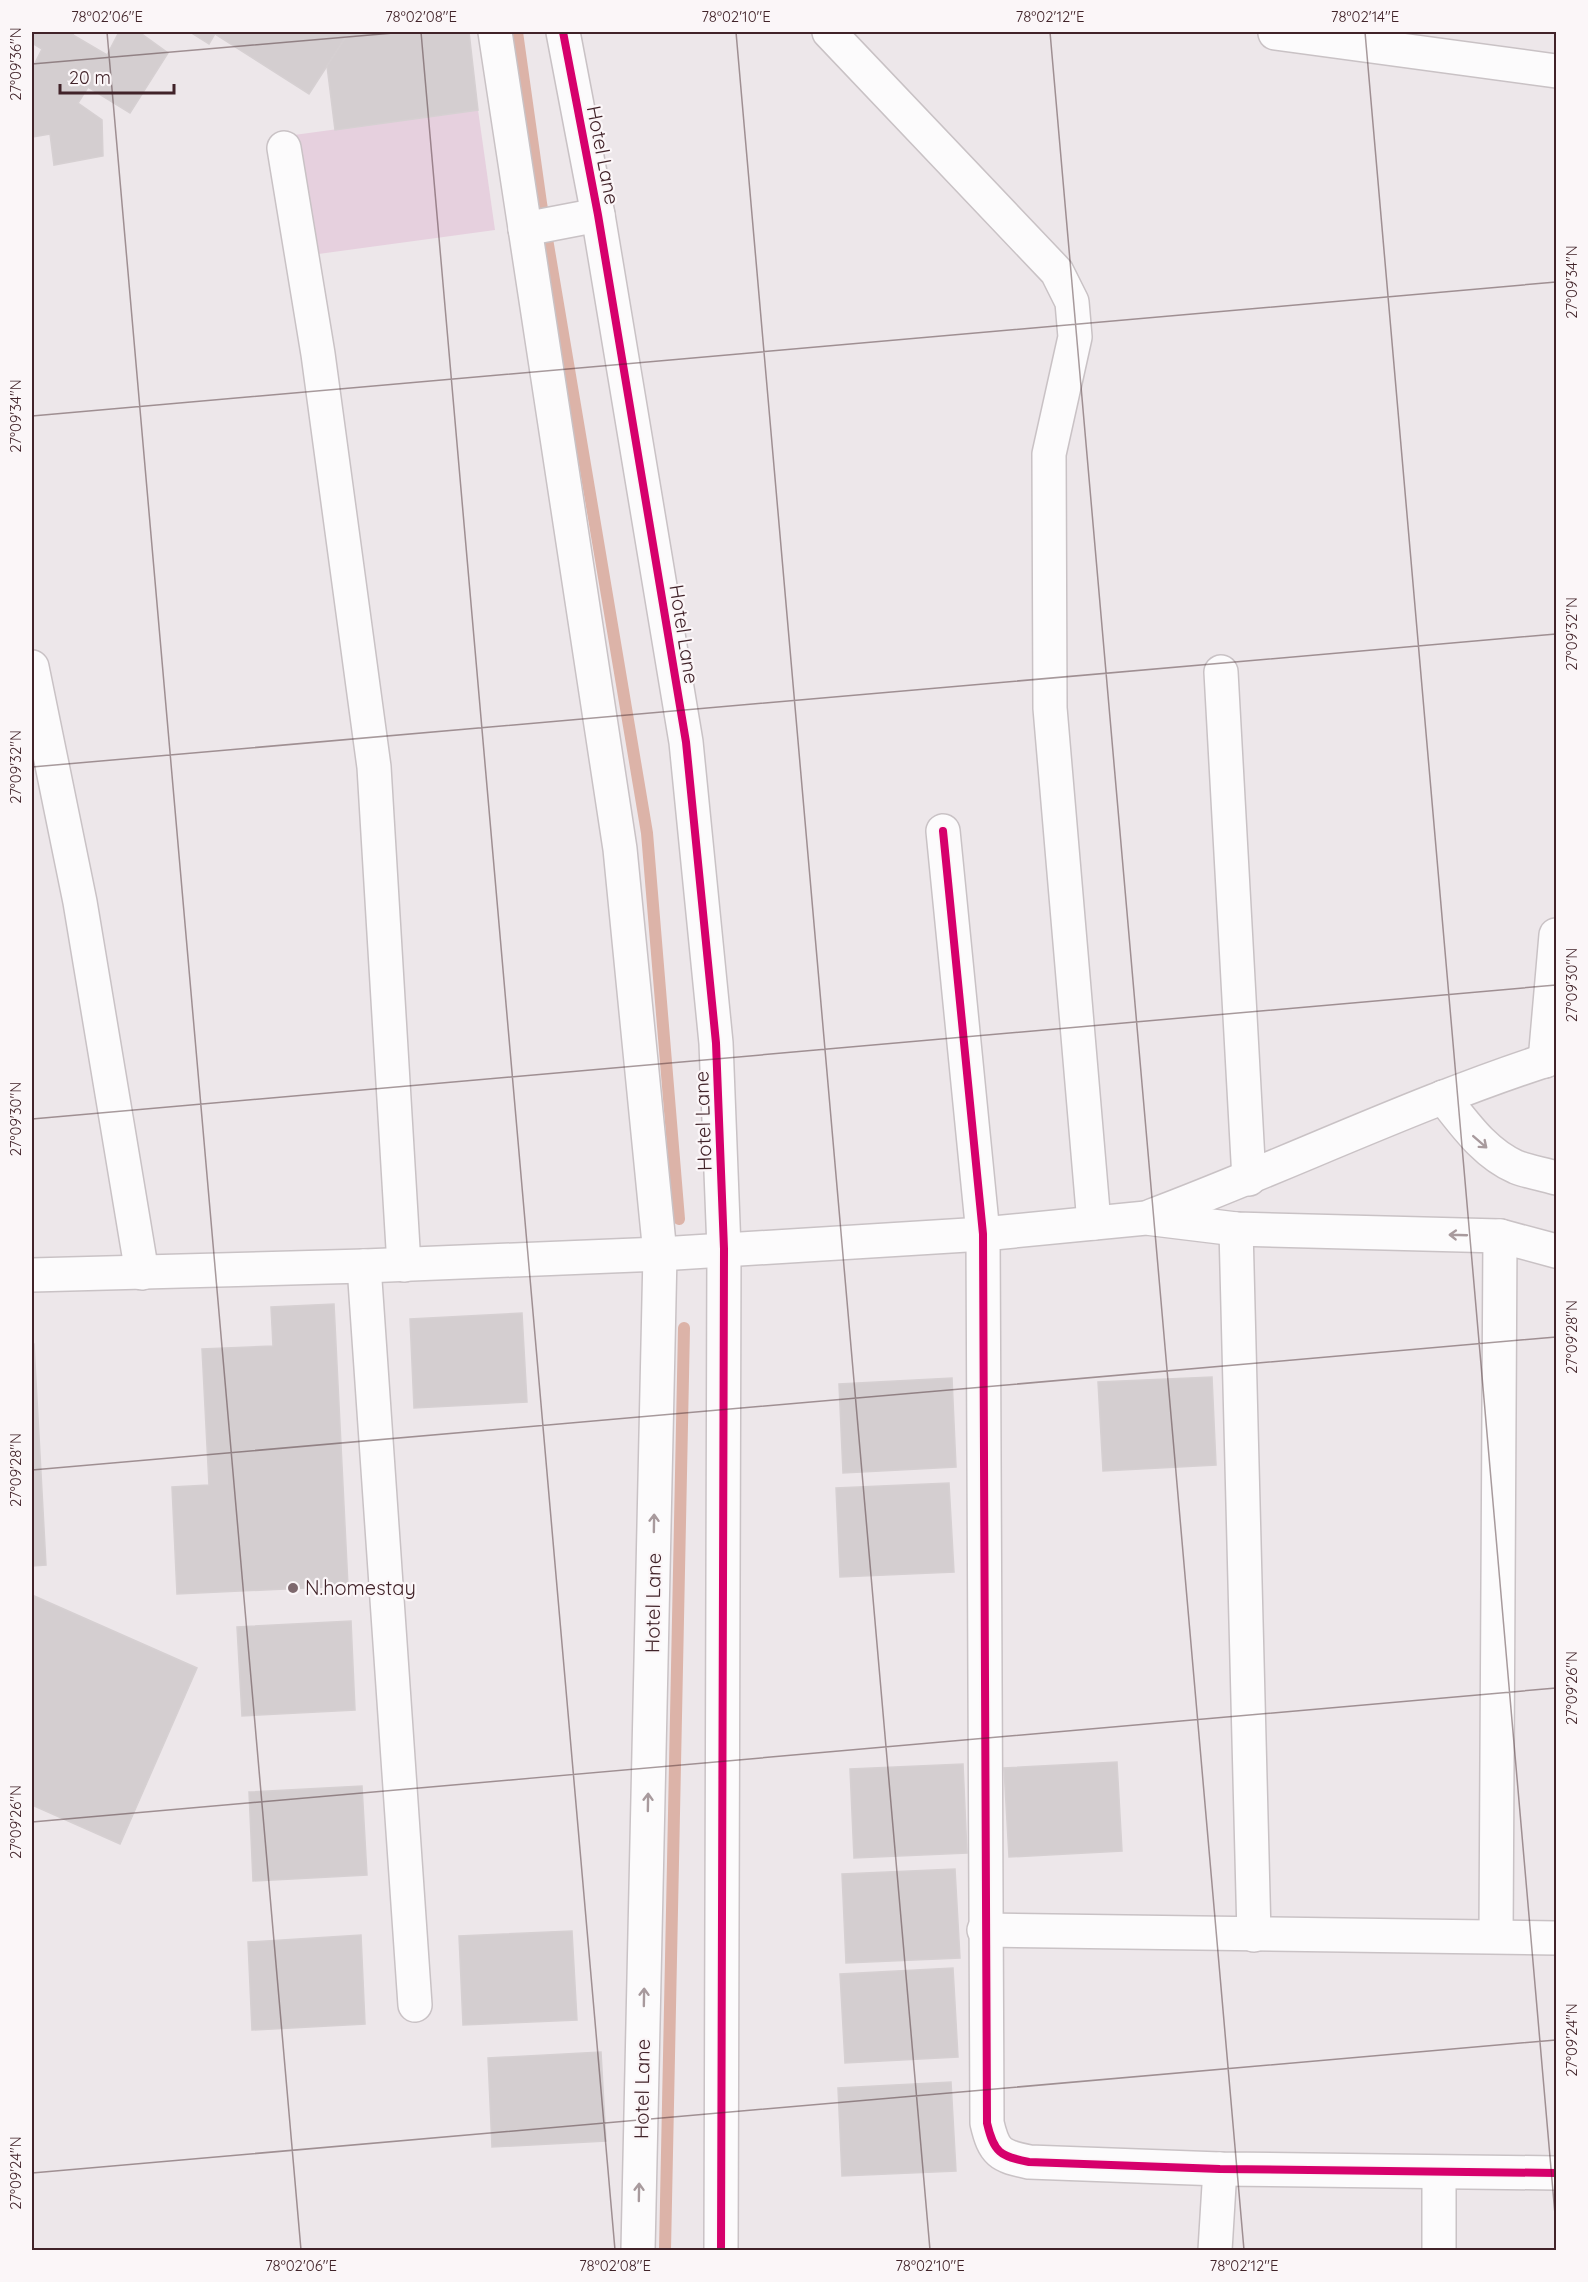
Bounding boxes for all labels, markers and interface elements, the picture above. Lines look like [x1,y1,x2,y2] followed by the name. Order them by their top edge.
[71,7,143,26] text: 78°02'06"E
[385,7,457,26] text: 78°02'08"E
[701,7,771,26] text: 78°02'10"E
[1015,7,1085,26] text: 78°02'12"E
[1331,7,1399,26] text: 78°02'14"E
[6,27,25,101] text: 27°09'36"N
[60,57,174,95] scale bar
[69,66,111,89] text: 20 m
[582,103,625,206] street label: Hotel Lane
[1562,245,1581,319] text: 27°09'34"N
[6,379,25,453] text: 27°09'34"N
[664,583,705,685] street label: Hotel Lane
[1562,597,1581,671] text: 27°09'32"N
[6,730,25,804] text: 27°09'32"N
[1562,948,1581,1022] text: 27°09'30"N
[688,1071,717,1171] street label: Hotel Lane
[6,1082,25,1156] text: 27°09'30"N
[1472,1135,1488,1148] one-way arrow
[1448,1229,1468,1240] one-way arrow
[1562,1300,1581,1374] text: 27°09'28"N
[6,1433,25,1507] text: 27°09'28"N
[649,1514,660,1534] one-way arrow
[639,1553,666,1653] street label: Hotel Lane
[305,1575,416,1600] place label: N.homestay
[286,1581,300,1595] marker: N.homestay
[1562,1651,1581,1725] text: 27°09'26"N
[6,1785,25,1859] text: 27°09'26"N
[642,1793,654,1813] one-way arrow
[638,1988,650,2008] one-way arrow
[1562,2003,1581,2077] text: 27°09'24"N
[628,2039,655,2139] street label: Hotel Lane
[6,2136,25,2210] text: 27°09'24"N
[634,2183,645,2203] one-way arrow
[265,2256,337,2275] text: 78°02'06"E
[579,2256,651,2275] text: 78°02'08"E
[895,2256,965,2275] text: 78°02'10"E
[1209,2256,1279,2275] text: 78°02'12"E

